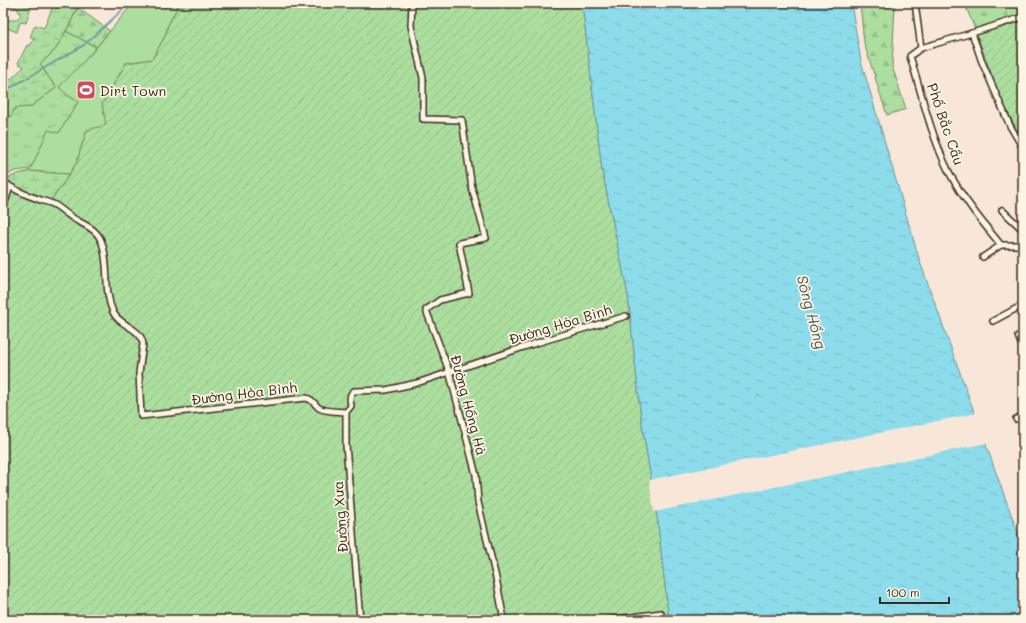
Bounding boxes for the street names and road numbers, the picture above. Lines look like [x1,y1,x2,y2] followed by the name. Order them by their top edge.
[923,80,969,168] street label: Phố Bắc Cầu
[506,299,614,349] street label: Đường Hòa Bình
[446,352,492,458] street label: Đường Hồng Hà
[190,377,298,409] street label: Đường Hòa Bình
[328,480,352,554] street label: Đường Xưa

